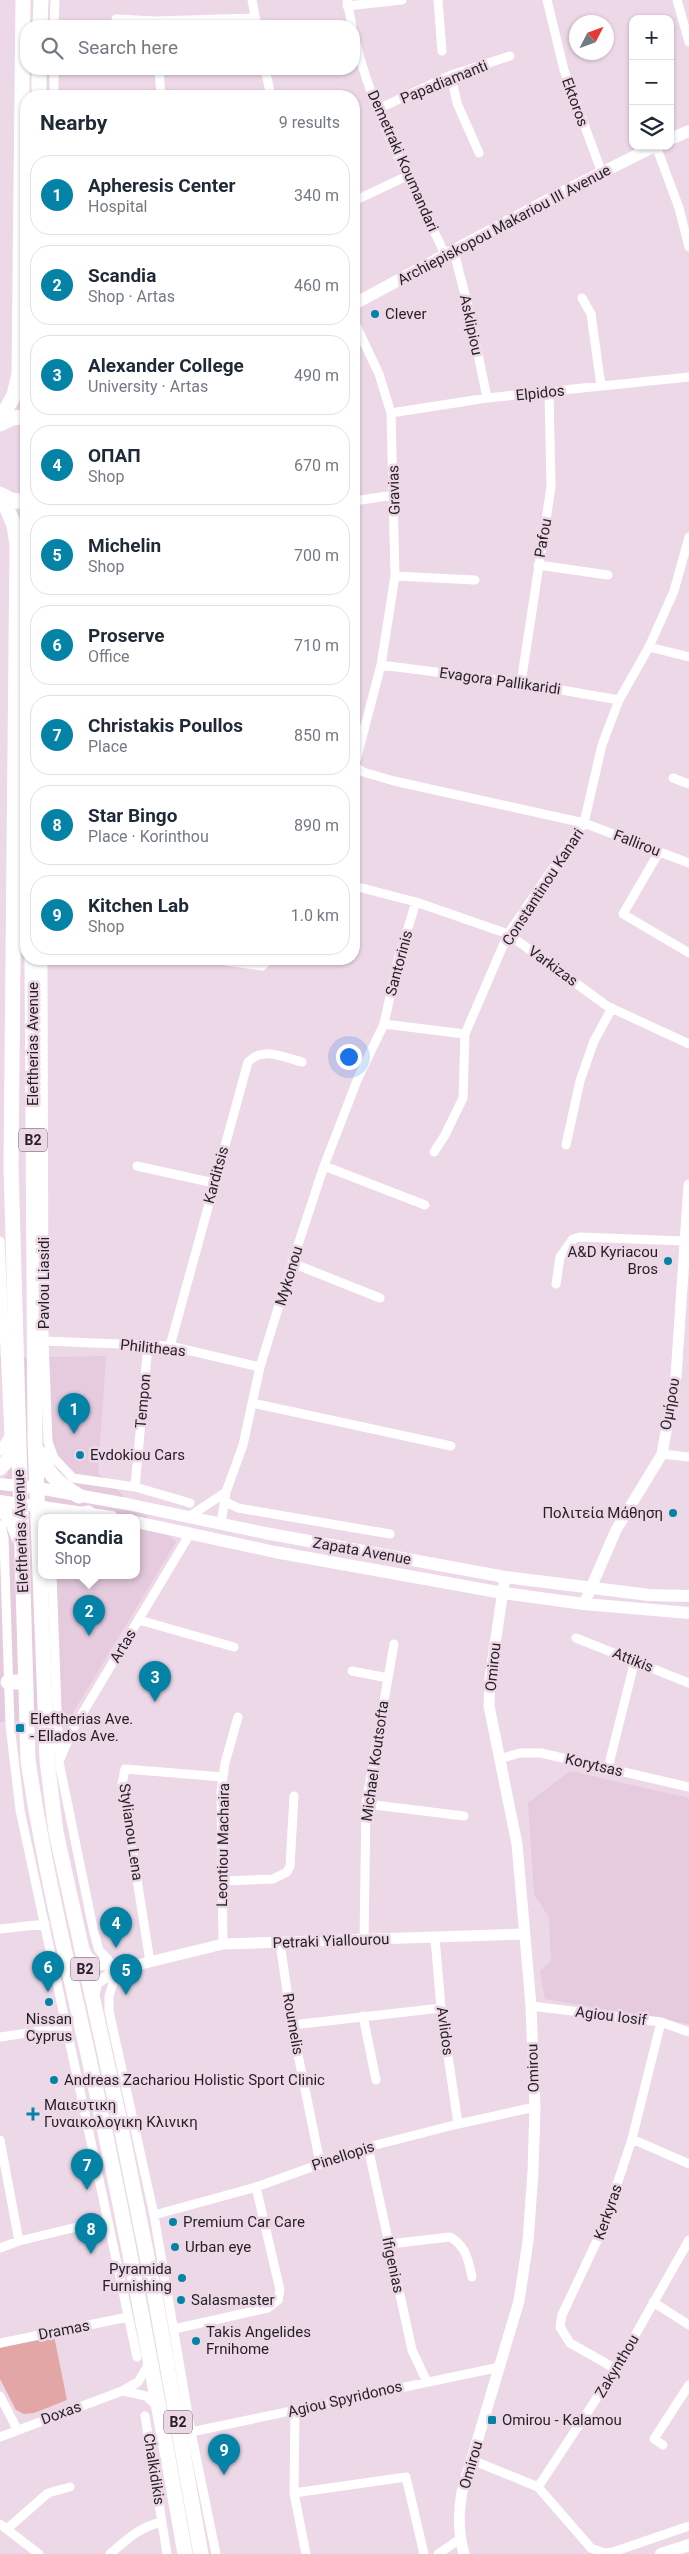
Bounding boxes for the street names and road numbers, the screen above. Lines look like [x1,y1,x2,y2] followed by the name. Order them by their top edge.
[398,56,490,108] street label: Papadiamanti
[558,75,592,129] street label: Ektoros
[364,88,442,234] street label: Demetraki Koumandari
[394,161,614,289] street label: Archiepiskopou Makariou III Avenue
[456,293,486,357] street label: Asklipiou
[515,381,565,405] street label: Elpidos
[384,465,404,515] street label: Gravias
[531,517,555,559] street label: Pafou
[438,664,562,698] street label: Evagora Pallikaridi
[498,825,588,949] street label: Constantinou Kanari
[611,826,663,860] street label: Fallirou
[382,928,416,998] street label: Santorinis
[525,942,581,990] street label: Varkizas
[24,982,42,1106] street label: Eleftherias Avenue
[19,1128,47,1152] road number: B2
[200,1144,232,1206] street label: Karditsis
[35,1237,53,1329] street label: Pavlou Liasidi
[271,1244,307,1308] street label: Mykonou
[119,1336,187,1360] street label: Philitheas
[132,1373,154,1429] street label: Tempon
[657,1377,683,1431] street label: Ομήρου
[10,1469,32,1593] street label: Eleftherias Avenue
[311,1533,413,1569] street label: Zapata Avenue
[106,1626,140,1666] street label: Artas
[481,1642,505,1692] street label: Omirou
[610,1644,656,1676] street label: Attikis
[358,1699,392,1823] street label: Michael Koutsofta
[563,1750,625,1780] street label: Korytsas
[115,1782,147,1882] street label: Stylianou Lena
[213,1783,233,1907] street label: Leontiou Machaira
[272,1930,390,1952] street label: Petraki Yiallourou
[71,1958,99,1980] road number: B2
[279,1992,307,2056] street label: Roumelis
[574,2003,648,2029] street label: Agiou Iosif
[433,2006,457,2056] street label: Avlidos
[523,2043,543,2093] street label: Omirou
[309,2137,377,2175] street label: Pinellopis
[590,2182,626,2242] street label: Kerkyras
[378,2235,408,2295] street label: Ifigenias
[37,2316,91,2344] street label: Dramas
[591,2331,643,2401] street label: Zakynthou
[286,2377,404,2421] street label: Agiou Spyridonos
[38,2397,84,2429] street label: Doxas
[164,2410,192,2434] road number: B2
[139,2432,169,2506] street label: Chalkidikis
[456,2439,486,2491] street label: Omirou

